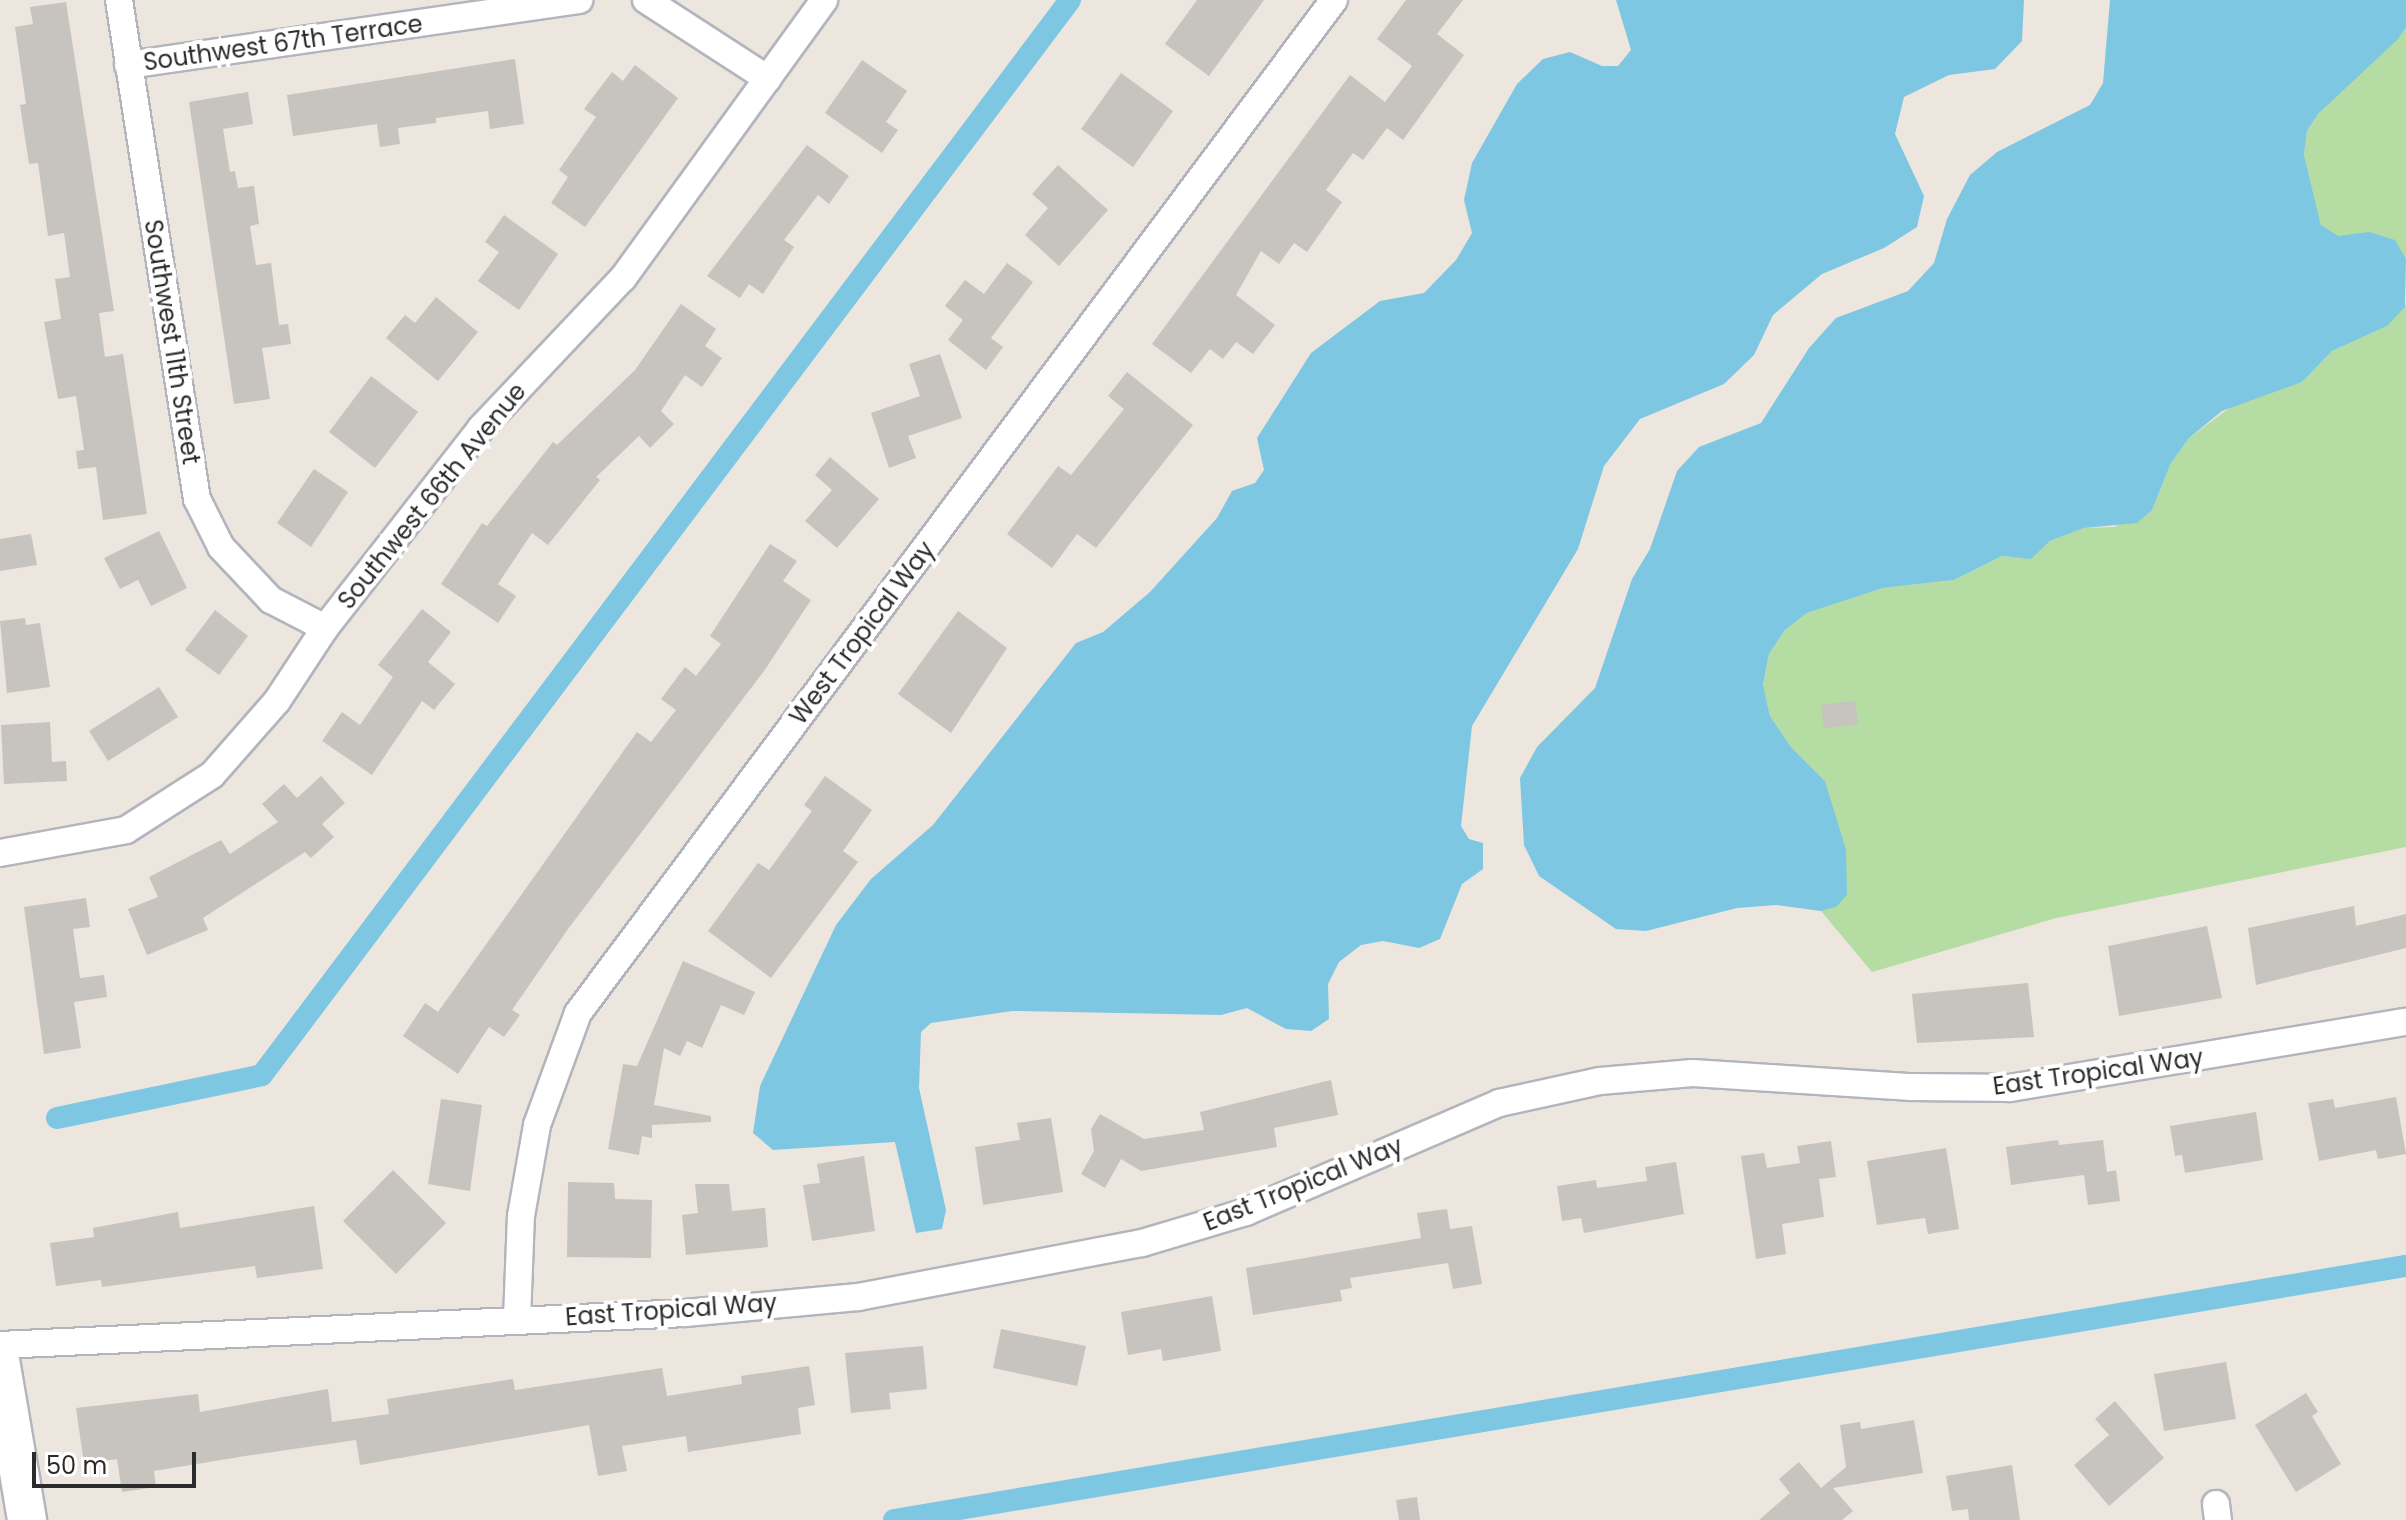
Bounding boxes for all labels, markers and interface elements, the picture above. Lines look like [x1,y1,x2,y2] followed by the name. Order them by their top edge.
[142,9,424,77] street label: Southwest 67th Terrace
[138,218,206,466] street label: Southwest 11th Street
[332,377,532,615] street label: Southwest 66th Avenue
[784,536,940,730] street label: West Tropical Way
[1991,1043,2205,1101] street label: East Tropical Way
[1199,1131,1407,1237] street label: East Tropical Way
[564,1288,778,1332] street label: East Tropical Way
[36,1436,200,1486] scale bar
[46,1449,107,1482] text: 50 m

